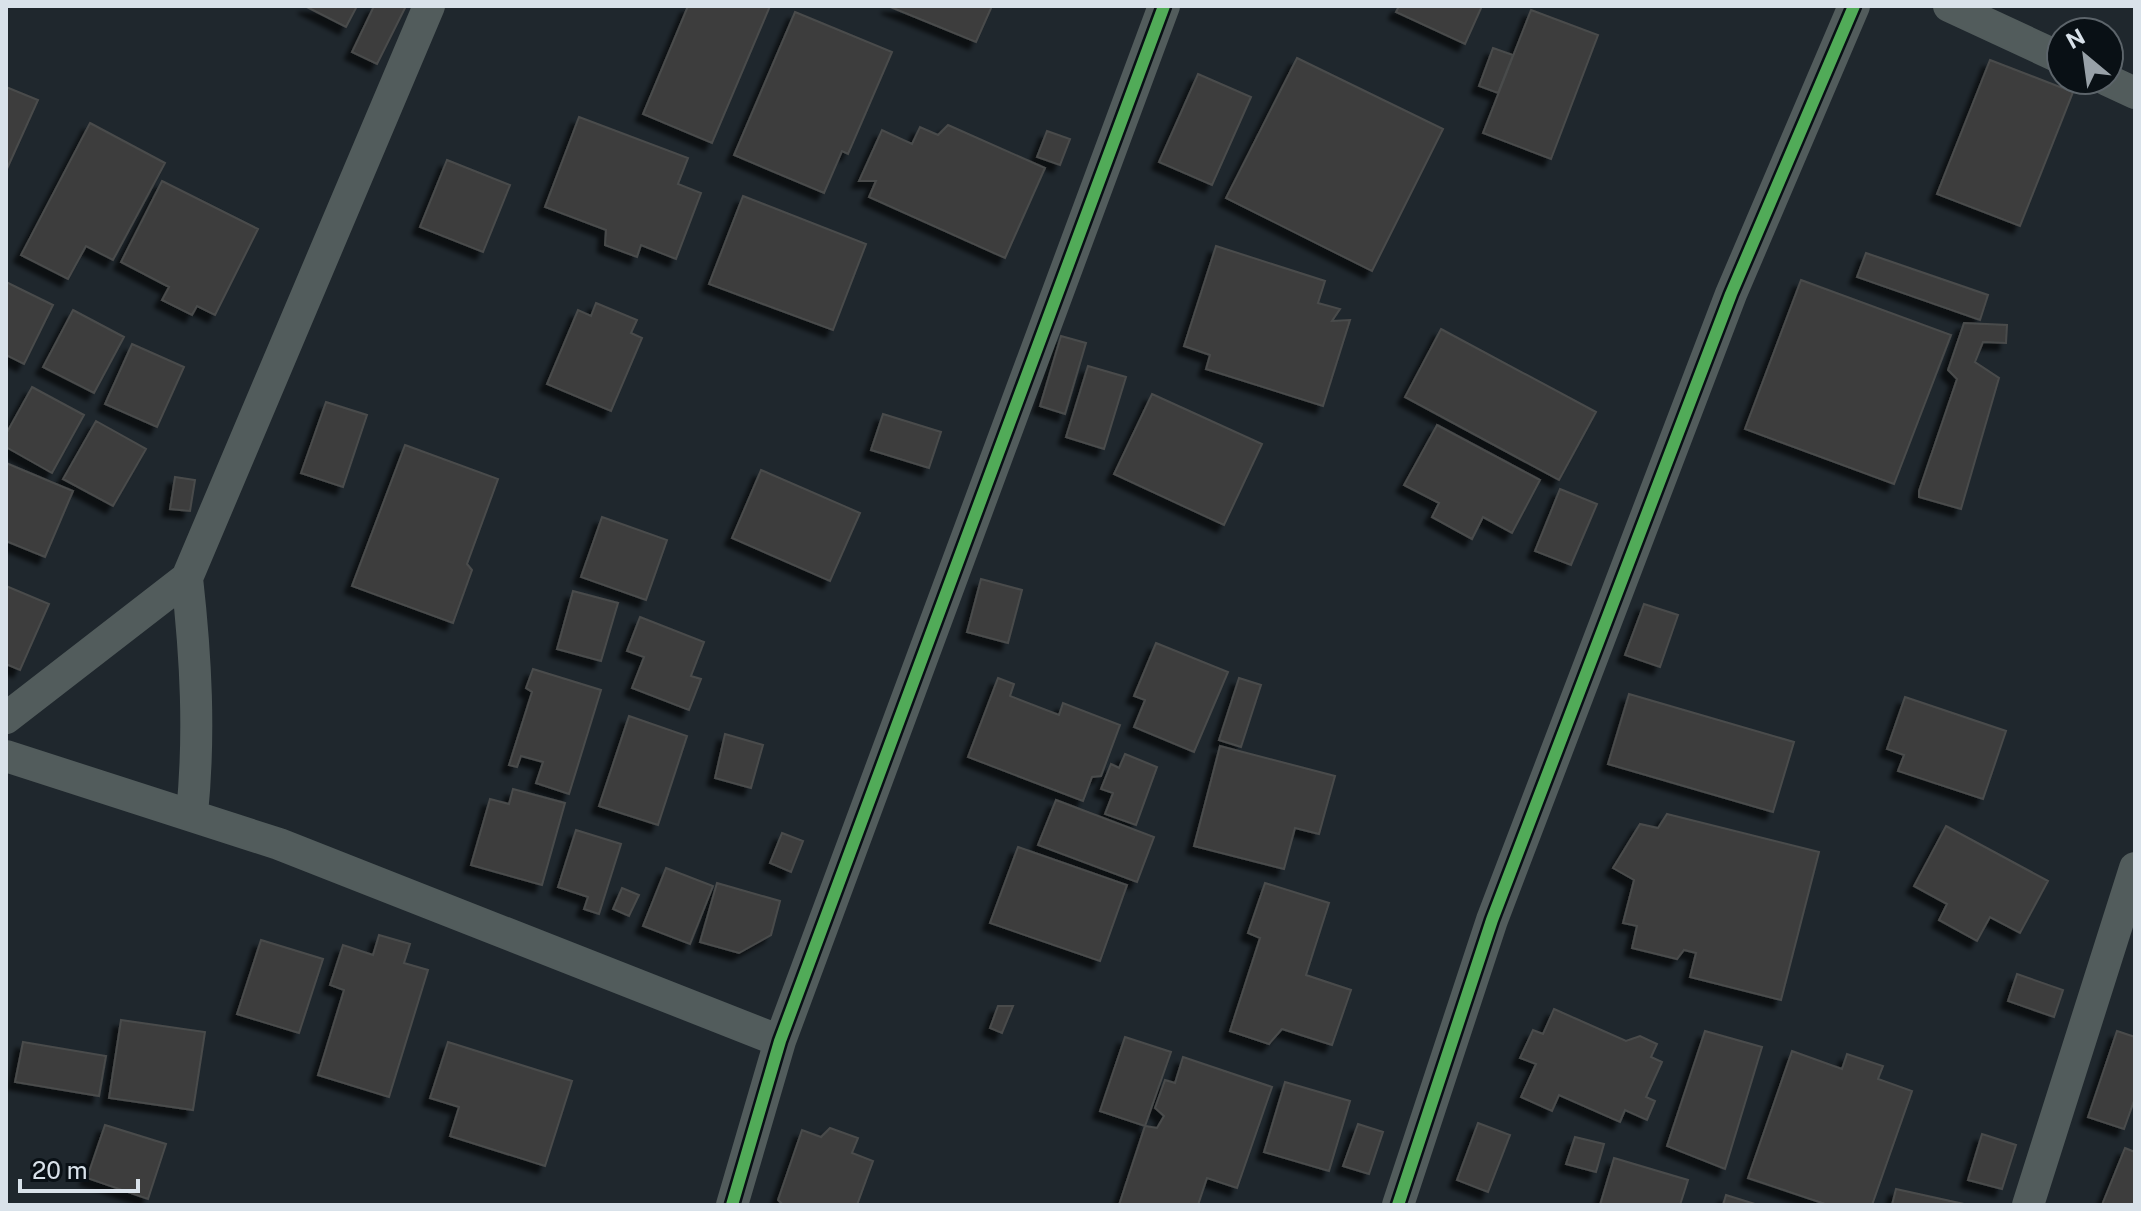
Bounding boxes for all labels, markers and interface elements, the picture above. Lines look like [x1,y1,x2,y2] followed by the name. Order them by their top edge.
[2045,16,2125,96] north arrow
[2061,23,2089,54] text: N
[20,1143,138,1193] scale bar
[32,1156,88,1184] text: 20 m

